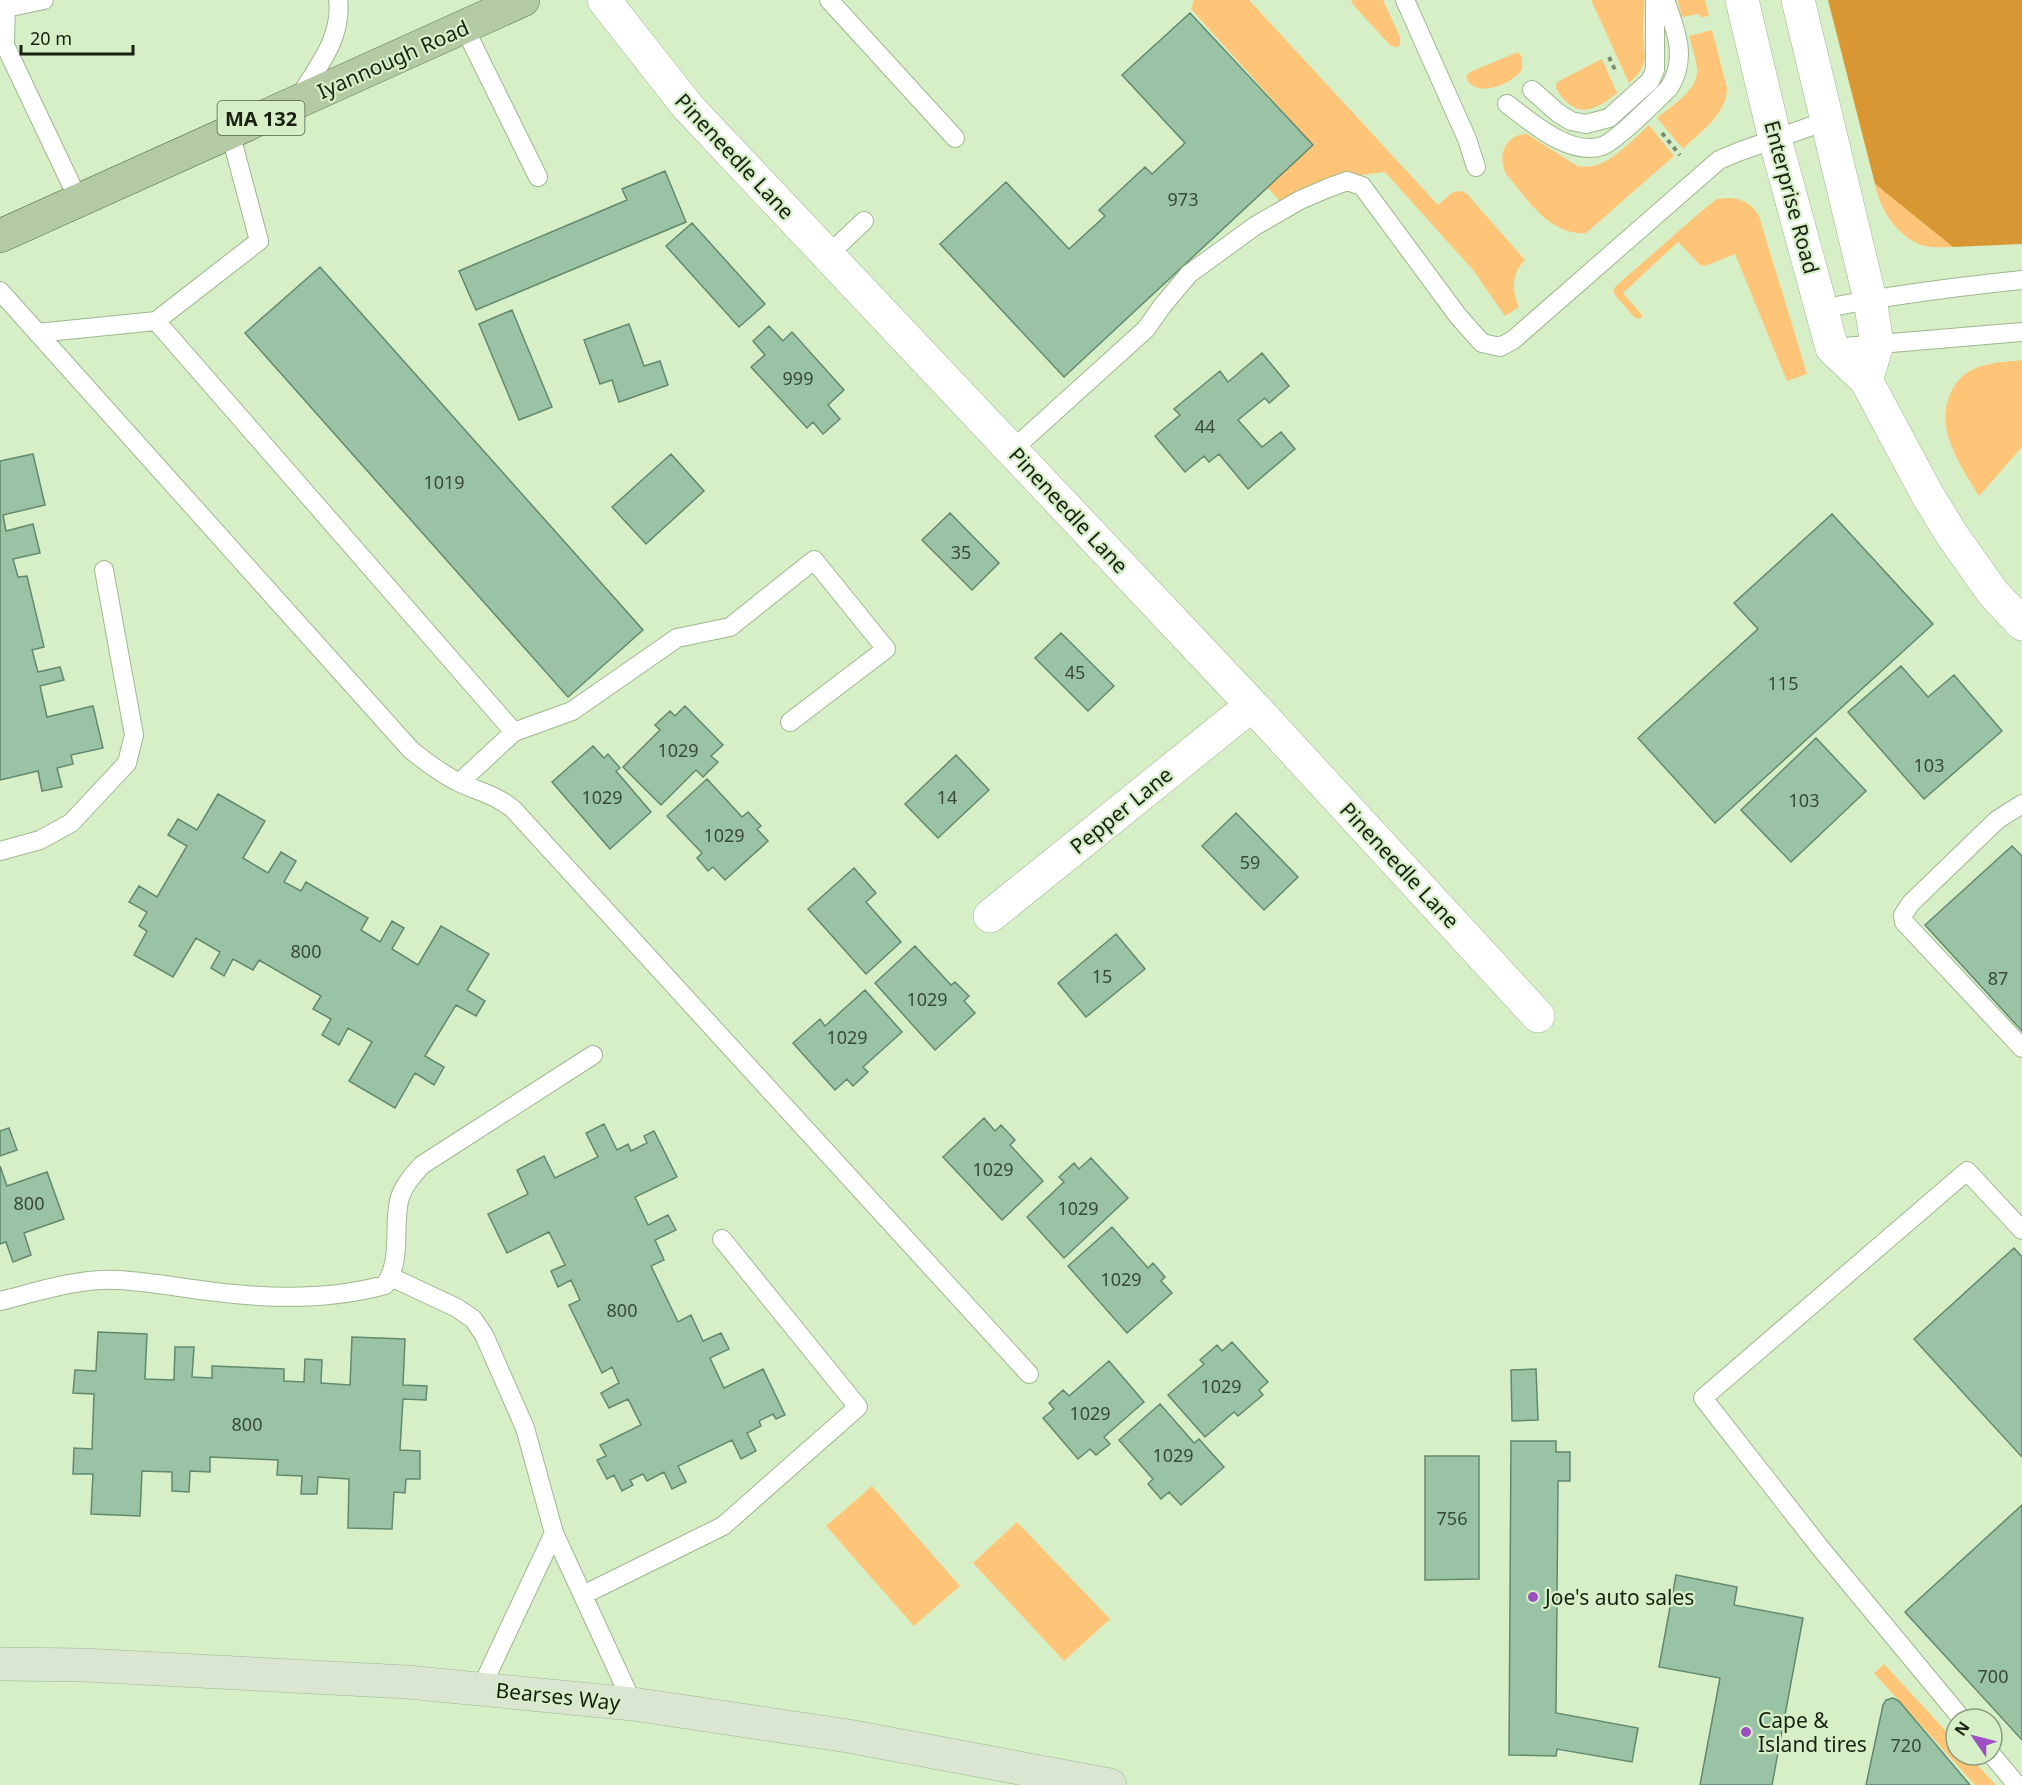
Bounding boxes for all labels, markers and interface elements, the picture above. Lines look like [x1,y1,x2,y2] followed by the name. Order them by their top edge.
[313,13,473,105] street label: Iyannough Road
[21,18,134,56] scale bar
[30,26,72,50] text: 20 m
[669,87,801,225] street label: Pineneedle Lane
[218,101,304,135] road number: MA 132
[1758,117,1826,277] street label: Enterprise Road
[1168,187,1198,211] house number: 973
[783,366,813,390] house number: 999
[1195,414,1215,438] house number: 44
[1003,441,1135,579] street label: Pineneedle Lane
[423,470,465,494] house number: 1019
[951,540,971,564] house number: 35
[1065,660,1085,684] house number: 45
[1768,671,1798,695] house number: 115
[657,738,699,762] house number: 1029
[1914,753,1944,777] house number: 103
[1064,760,1178,860] street label: Pepper Lane
[581,785,623,809] house number: 1029
[937,785,957,809] house number: 14
[1789,788,1819,812] house number: 103
[1334,796,1466,934] street label: Pineneedle Lane
[703,823,745,847] house number: 1029
[1240,850,1260,874] house number: 59
[291,939,321,963] house number: 800
[1092,964,1112,988] house number: 15
[1988,966,2008,990] house number: 87
[906,987,948,1011] house number: 1029
[826,1025,868,1049] house number: 1029
[972,1157,1014,1181] house number: 1029
[14,1191,44,1215] house number: 800
[1057,1196,1099,1220] house number: 1029
[1100,1267,1142,1291] house number: 1029
[607,1298,637,1322] house number: 800
[1200,1374,1242,1398] house number: 1029
[1069,1401,1111,1425] house number: 1029
[232,1412,262,1436] house number: 800
[1152,1443,1194,1467] house number: 1029
[1437,1506,1467,1530] house number: 756
[1543,1583,1694,1611] place label: Joe's auto sales
[1526,1590,1540,1604] marker: Joe's auto sales
[1978,1664,2008,1688] house number: 700
[494,1676,622,1716] street label: Bearses Way
[1758,1706,1867,1758] place label: Cape & Island tires
[1944,1707,2004,1767] north arrow
[1949,1717,1974,1740] text: N
[1739,1725,1753,1739] marker: Cape & Island tires
[1891,1733,1921,1757] house number: 720

